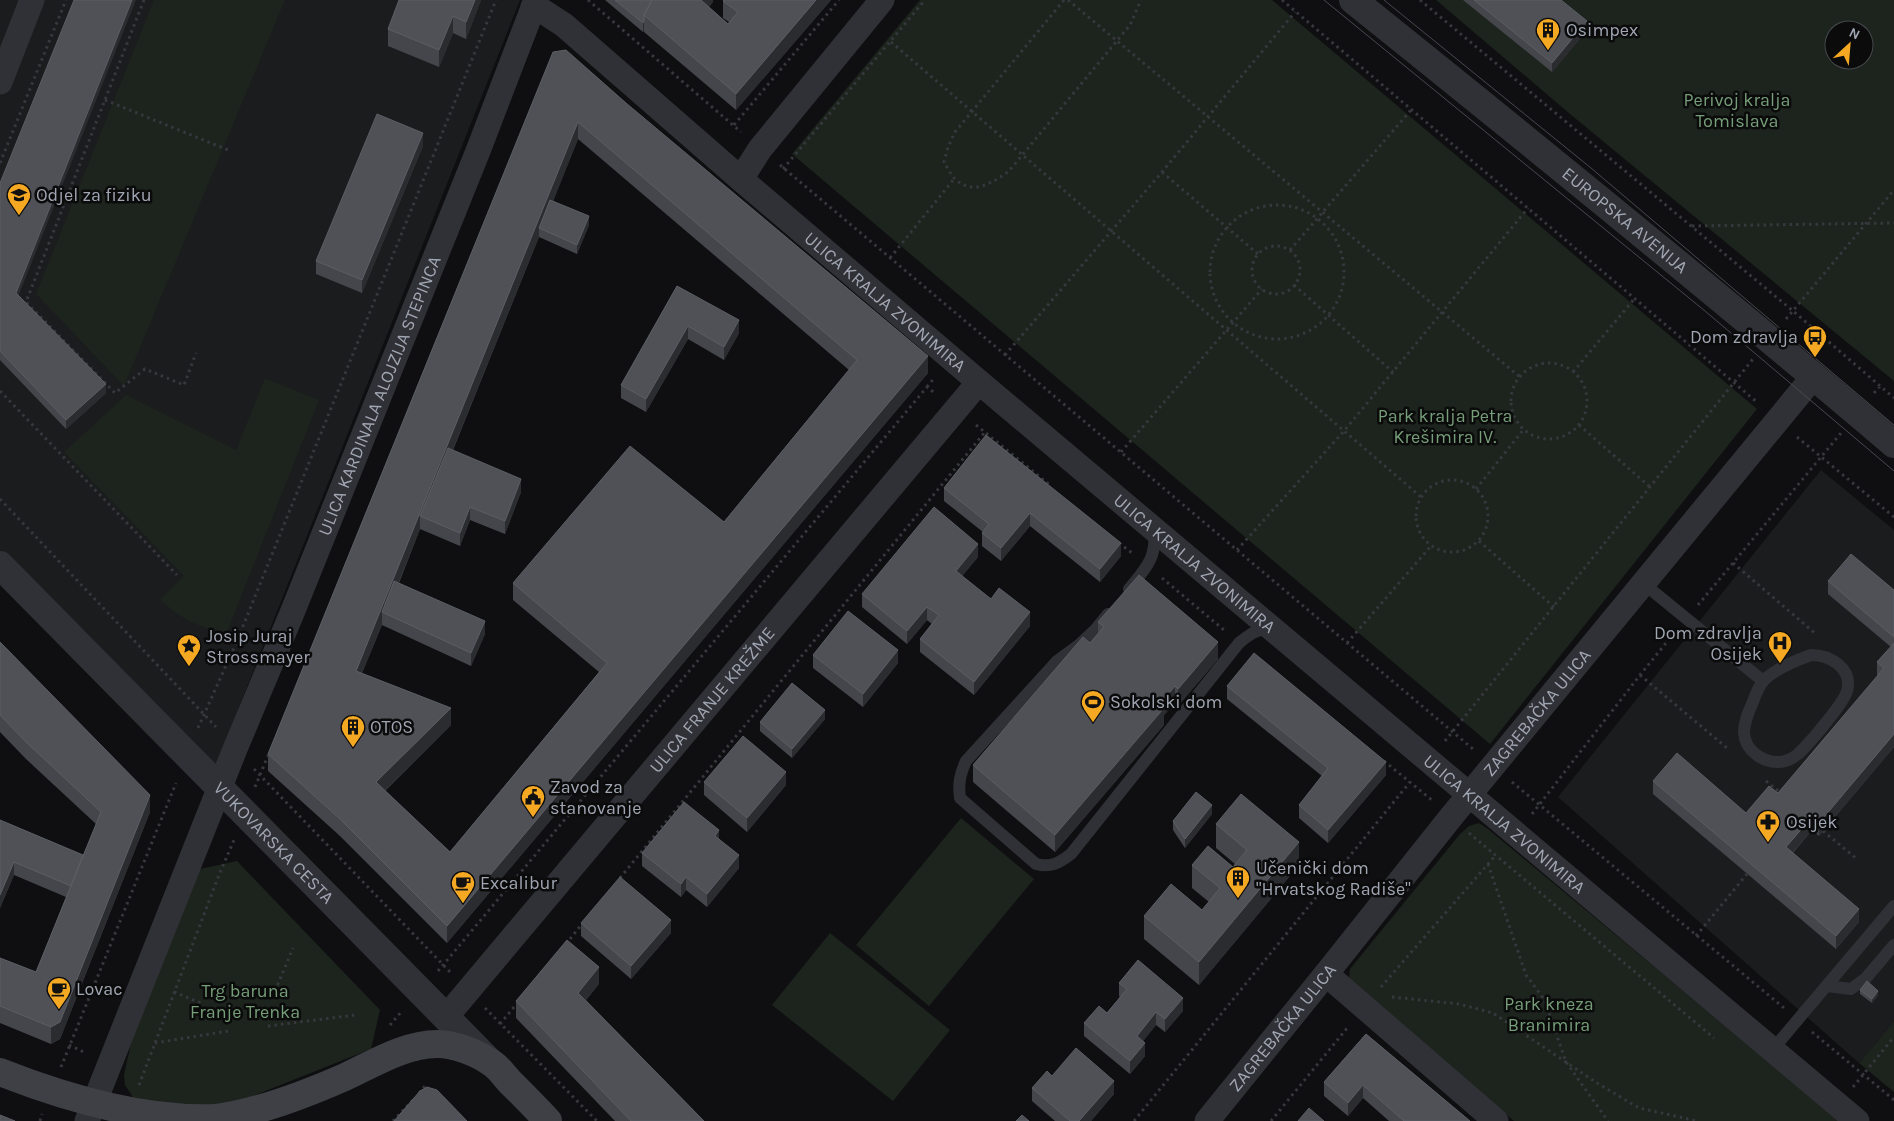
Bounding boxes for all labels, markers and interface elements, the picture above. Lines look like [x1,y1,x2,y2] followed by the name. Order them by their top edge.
[1535,17,1561,51] building icon: Osimpex
[1566,19,1638,41] place label: Osimpex
[1824,20,1874,70] north arrow
[1846,24,1863,44] text: N
[1683,89,1791,132] park label: Perivoj kralja Tomislava
[1558,162,1692,278] street label: EUROPSKA AVENIJA
[6,182,32,216] school or university icon: Odjel za fiziku
[36,184,152,206] place label: Odjel za fiziku
[800,227,970,377] street label: ULICA KRALJA ZVONIMIRA
[313,253,446,539] street label: ULICA KARDINALA ALOJZIJA STEPINCA
[1802,324,1828,358] bus stop icon: Dom zdravlja
[1690,326,1798,348] place label: Dom zdravlja
[1378,405,1512,448] park label: Park kralja Petra Krešimira IV.
[1109,489,1280,638] street label: ULICA KRALJA ZVONIMIRA
[645,622,780,777] street label: ULICA FRANJE KREŽME
[1654,622,1762,665] place label: Dom zdravlja Osijek
[206,625,310,668] place label: Josip Juraj Strossmayer
[1767,630,1793,664] hospital icon: Dom zdravlja Osijek
[176,633,202,667] place icon: Josip Juraj Strossmayer
[1478,644,1596,781] street label: ZAGREBAČKA ULICA
[1080,689,1106,723] sports icon: Sokolski dom
[1110,691,1222,713] place label: Sokolski dom
[340,714,366,748] building icon: OTOS
[370,716,413,738] place label: OTOS
[1419,750,1590,899] street label: ULICA KRALJA ZVONIMIRA
[550,776,642,819] place label: Zavod za stanovanje
[209,777,339,908] street label: VUKOVARSKA CESTA
[520,784,546,818] public building icon: Zavod za stanovanje
[1755,809,1781,843] pharmacy icon: Osijek
[1786,811,1837,833] place label: Osijek
[1256,857,1411,900] place label: Učenički dom "Hrvatskog Radiše"
[1225,865,1251,899] building icon: Učenički dom "Hrvatskog Radiše"
[450,870,476,904] cafe icon: Excalibur
[480,872,557,894] place label: Excalibur
[1224,959,1341,1096] street label: ZAGREBAČKA ULICA
[46,976,72,1010] cafe icon: Lovac
[76,978,123,1000] place label: Lovac
[190,980,300,1023] park label: Trg baruna Franje Trenka
[1504,993,1594,1036] park label: Park kneza Branimira

